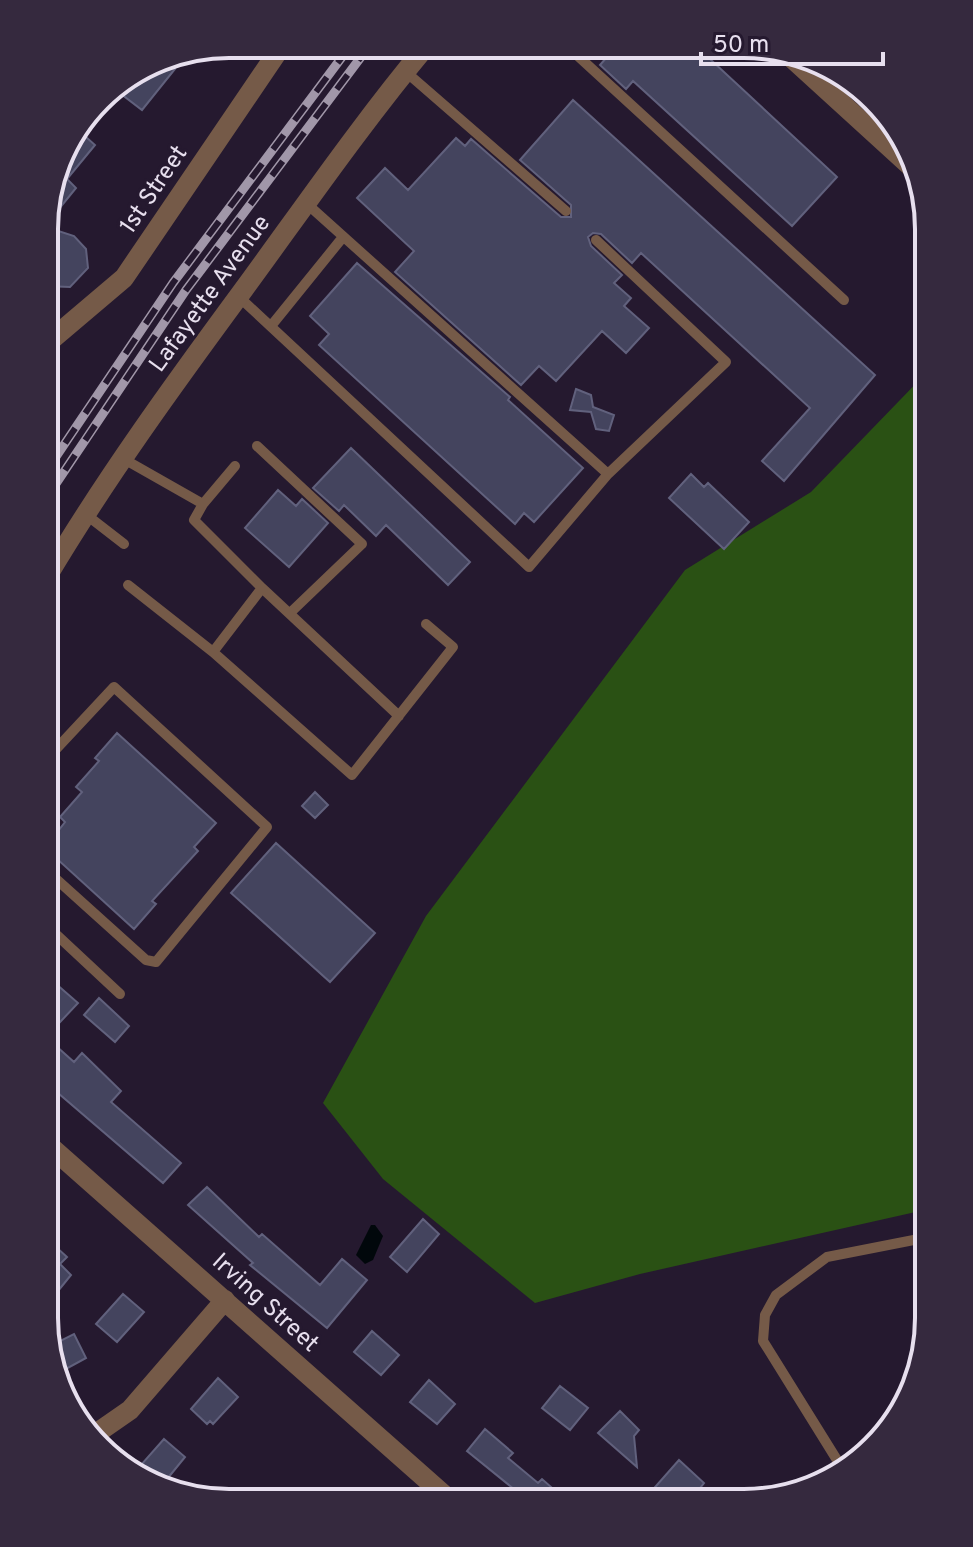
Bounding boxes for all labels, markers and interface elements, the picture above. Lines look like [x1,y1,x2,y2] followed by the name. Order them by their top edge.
[701,16,883,66] scale bar
[713,31,769,61] text: 50 m
[114,140,195,240] street label: 1st Street
[143,210,278,379] street label: Lafayette Avenue
[205,1248,324,1359] street label: Irving Street

